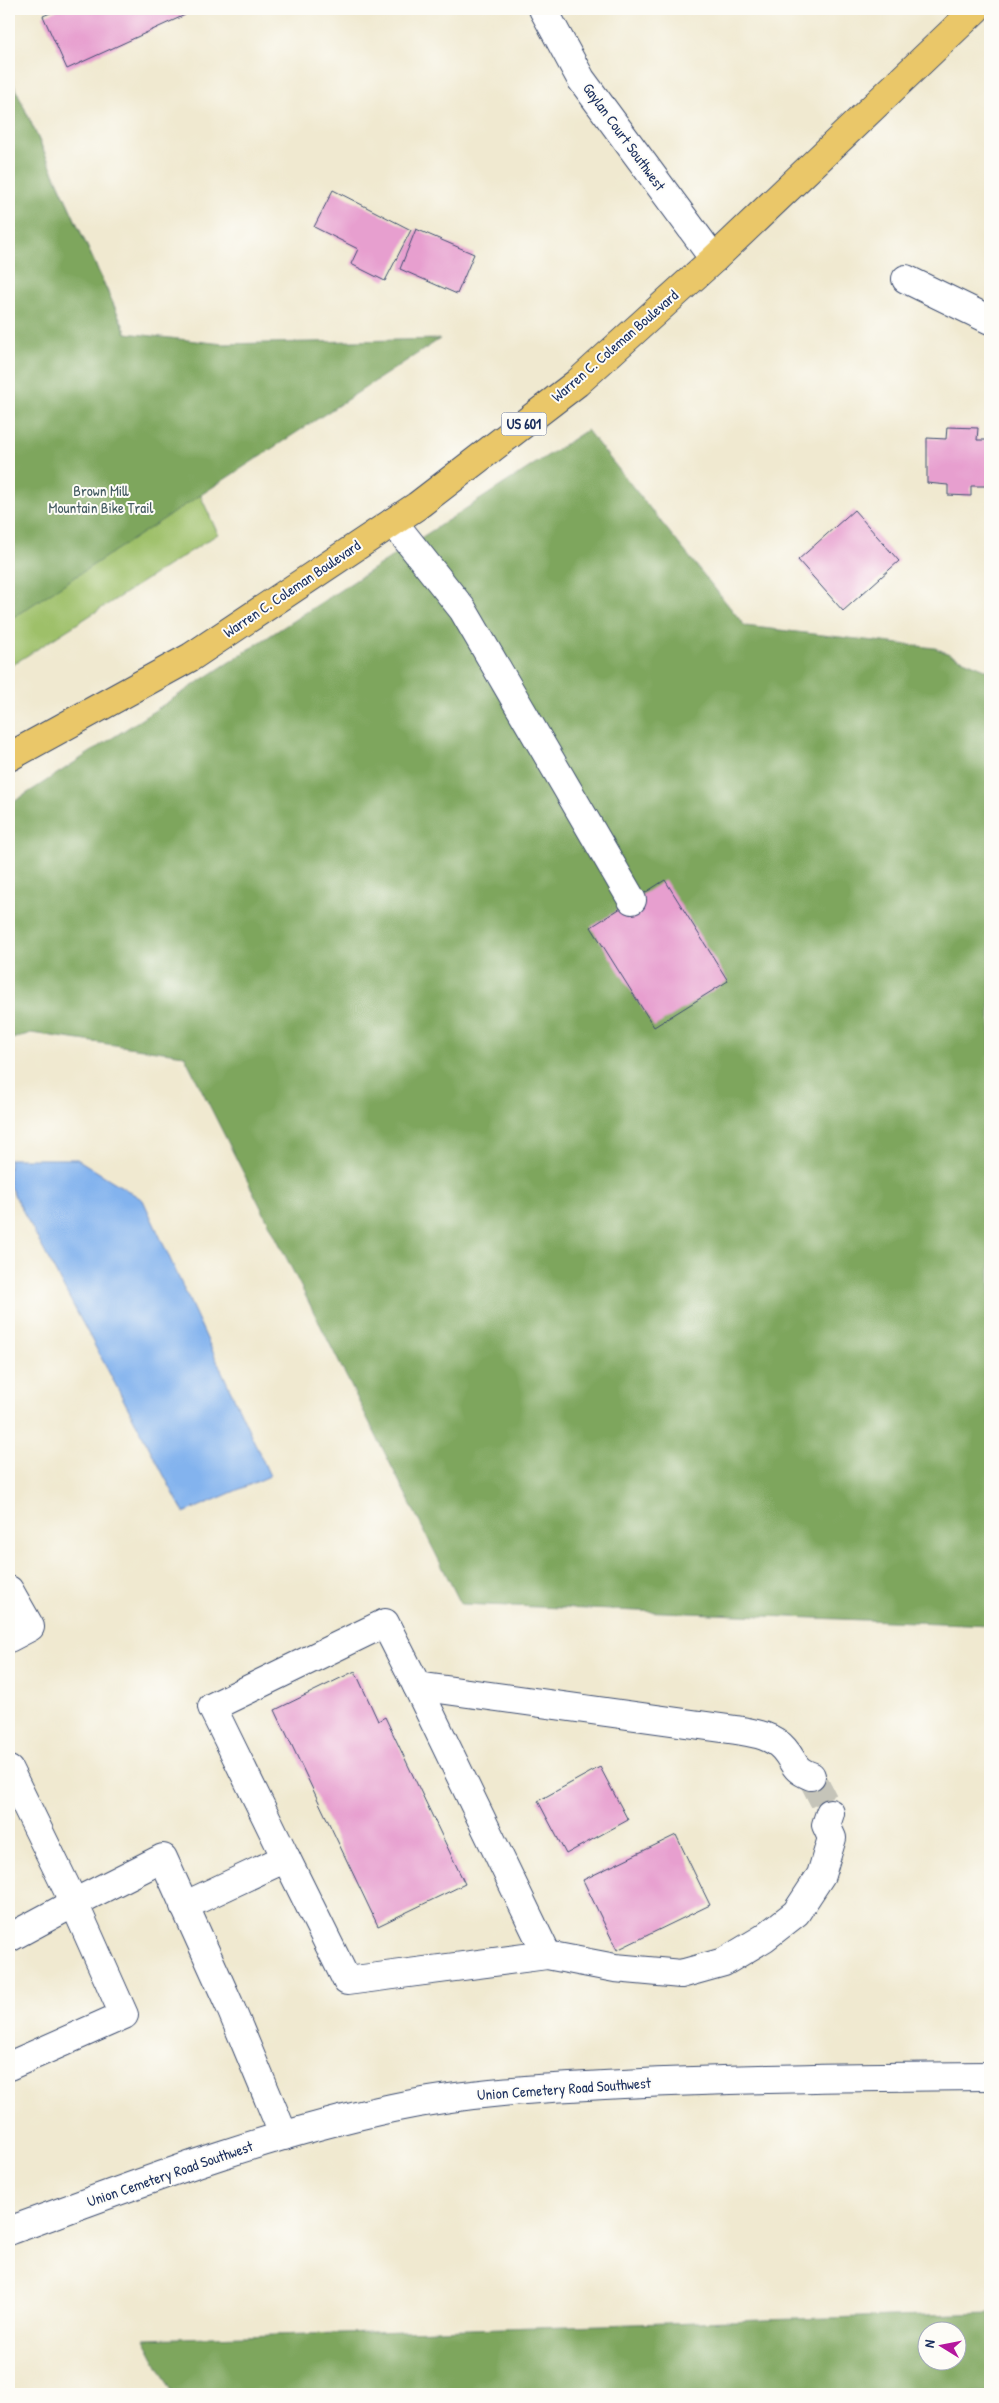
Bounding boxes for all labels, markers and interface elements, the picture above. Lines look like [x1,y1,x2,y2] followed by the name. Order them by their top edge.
[578,79,671,196] street label: Gaylan Court Southwest
[547,285,683,406] street label: Warren C. Coleman Boulevard
[502,412,546,436] road number: US 601
[48,480,154,518] park label: Brown Mill Mountain Bike Trail
[219,535,365,642] street label: Warren C. Coleman Boulevard
[476,2072,652,2105] street label: Union Cemetery Road Southwest
[84,2135,256,2212] street label: Union Cemetery Road Southwest
[916,2320,966,2370] north arrow
[919,2338,939,2349] text: N

